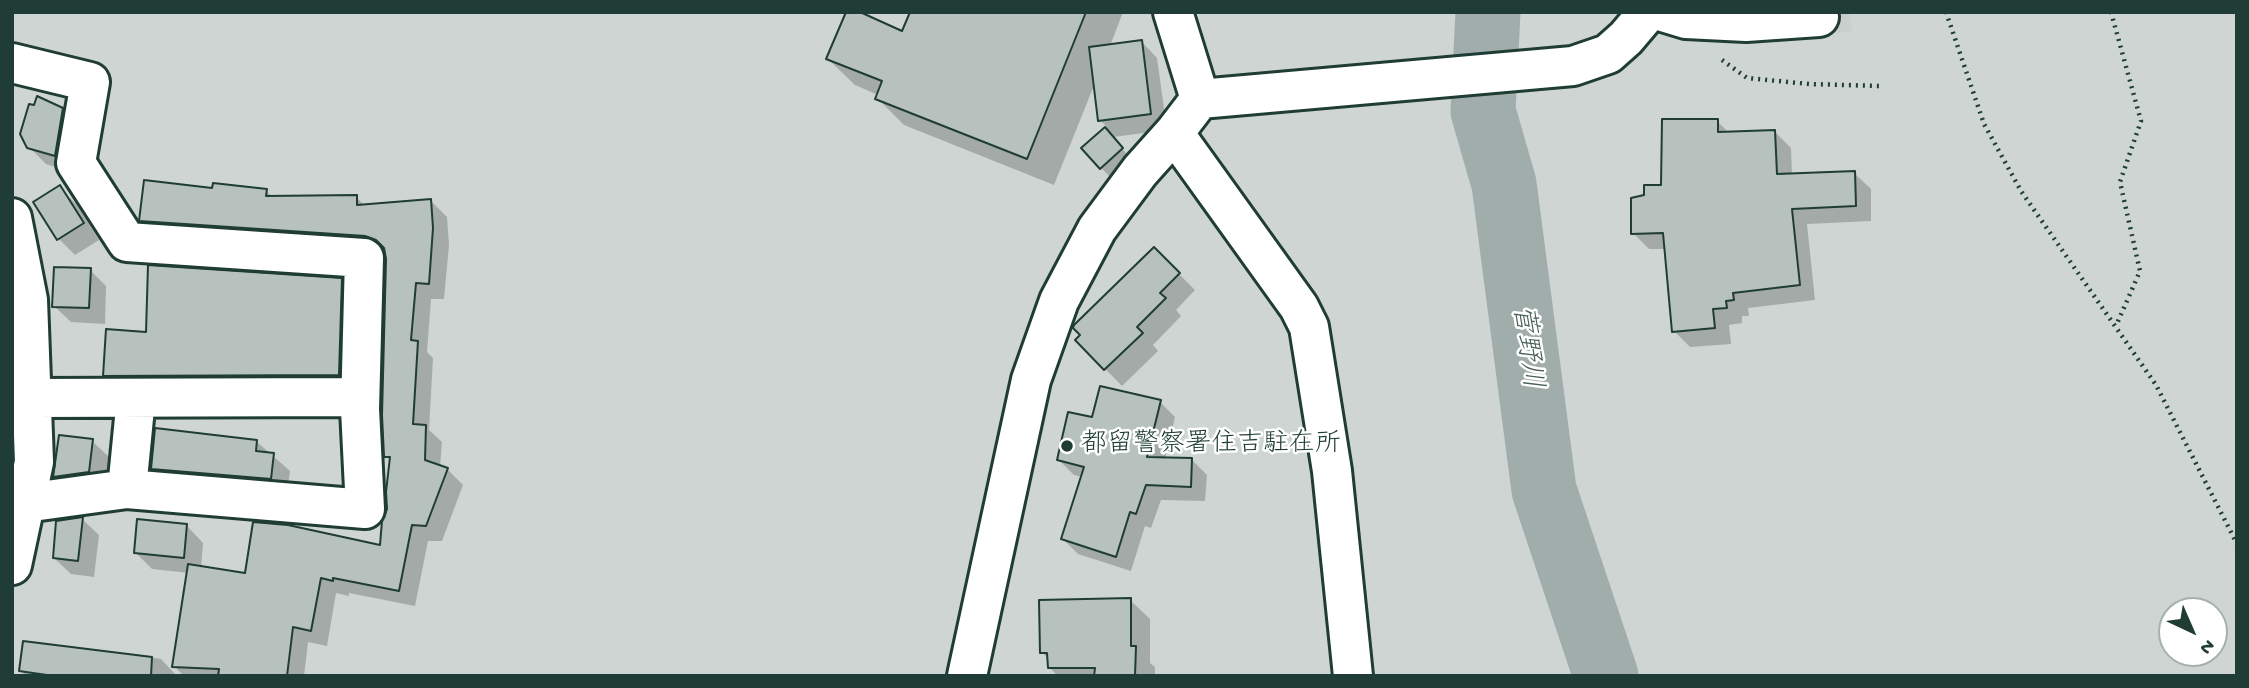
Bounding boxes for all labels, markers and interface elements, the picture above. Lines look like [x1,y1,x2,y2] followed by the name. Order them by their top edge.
[1503,303,1547,391] water label: 菅野川
[1081,430,1341,462] place label: 都留警察署住吉駐在所
[1059,438,1075,454] marker: 都留警察署住吉駐在所
[2158,597,2228,667] north arrow
[2194,633,2219,659] text: N

